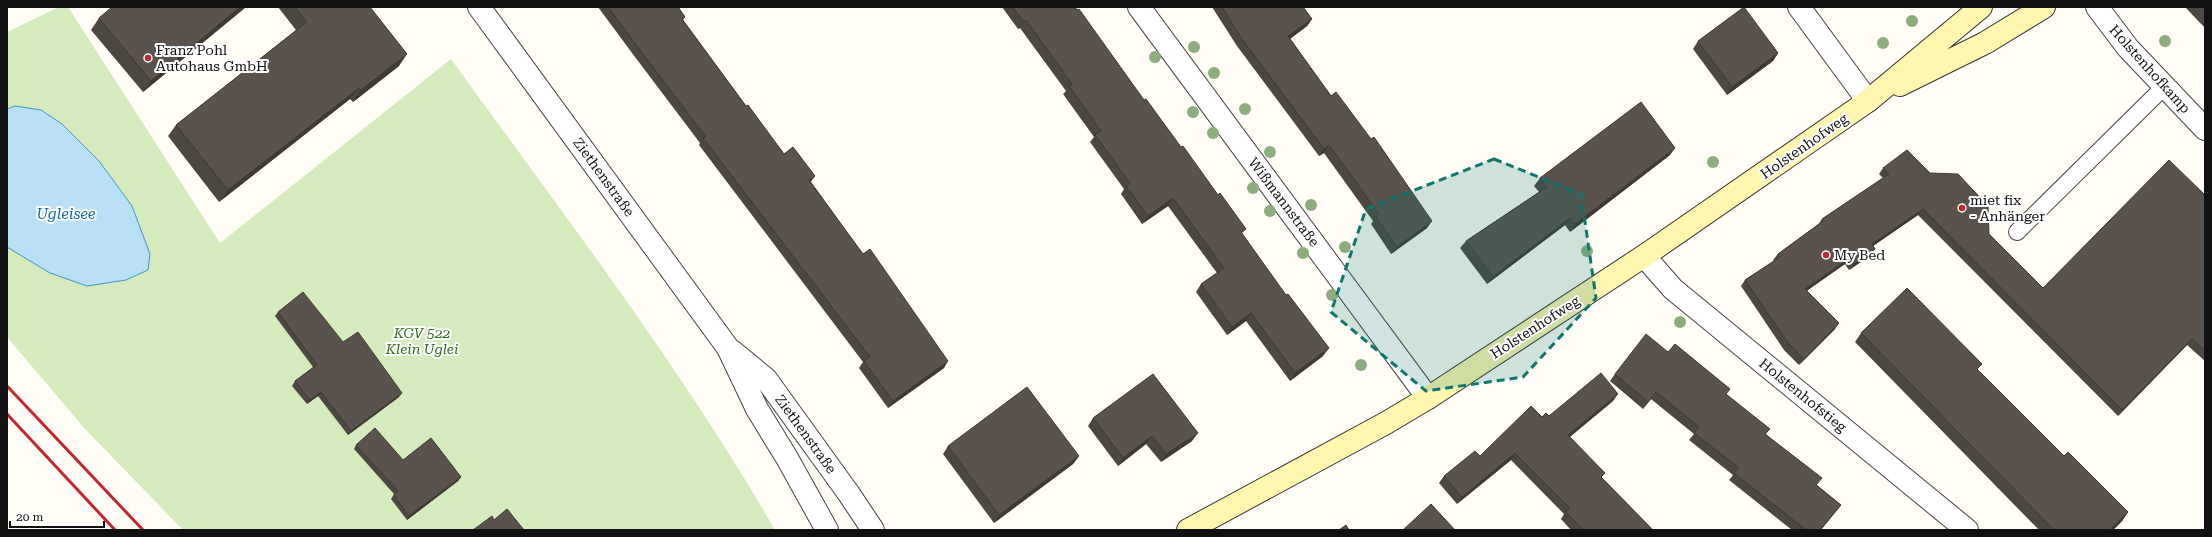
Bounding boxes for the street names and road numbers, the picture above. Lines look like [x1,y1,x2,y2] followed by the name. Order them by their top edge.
[2106,22,2194,116] street label: Holstenhofkamp
[1757,110,1851,182] street label: Holstenhofweg
[570,135,638,220] street label: Ziethenstraße
[1245,154,1323,250] street label: Wißmannstraße
[1488,292,1583,362] street label: Holstenhofweg
[1756,355,1850,435] street label: Holstenhofstieg
[772,392,840,477] street label: Ziethenstraße

